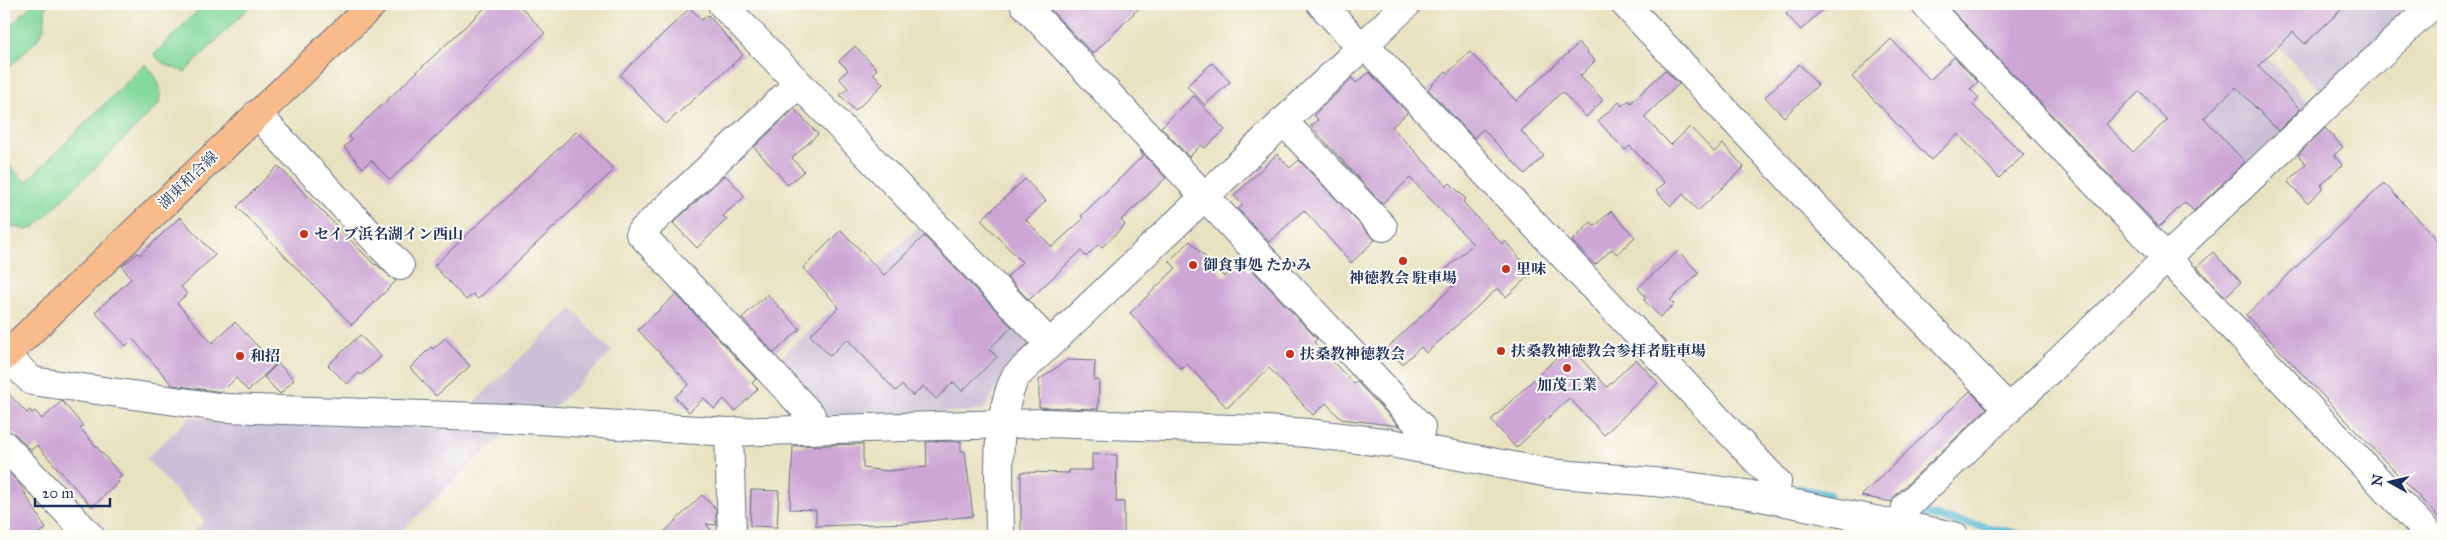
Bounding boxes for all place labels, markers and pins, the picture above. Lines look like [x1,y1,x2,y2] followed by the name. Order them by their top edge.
[314,225,463,243] place label: セイブ浜名湖イン西山
[298,228,310,240] marker: セイブ浜名湖イン西山
[1397,255,1409,267] marker: 神徳教会 駐車場
[1203,256,1311,274] place label: 御食事処 たかみ
[1187,259,1199,271] marker: 御食事処 たかみ
[1516,260,1547,278] place label: 里味
[1500,263,1512,275] marker: 里味
[1349,269,1457,287] place label: 神徳教会 駐車場
[1511,342,1706,360] place label: 扶桑教神徳教会参拝者駐車場
[1300,345,1405,363] place label: 扶桑教神徳教会
[1495,345,1507,357] marker: 扶桑教神徳教会参拝者駐車場
[250,347,280,365] place label: 和招
[1284,348,1296,360] marker: 扶桑教神徳教会
[234,350,246,362] marker: 和招
[1561,362,1573,374] marker: 加茂工業
[1537,376,1597,394] place label: 加茂工業

